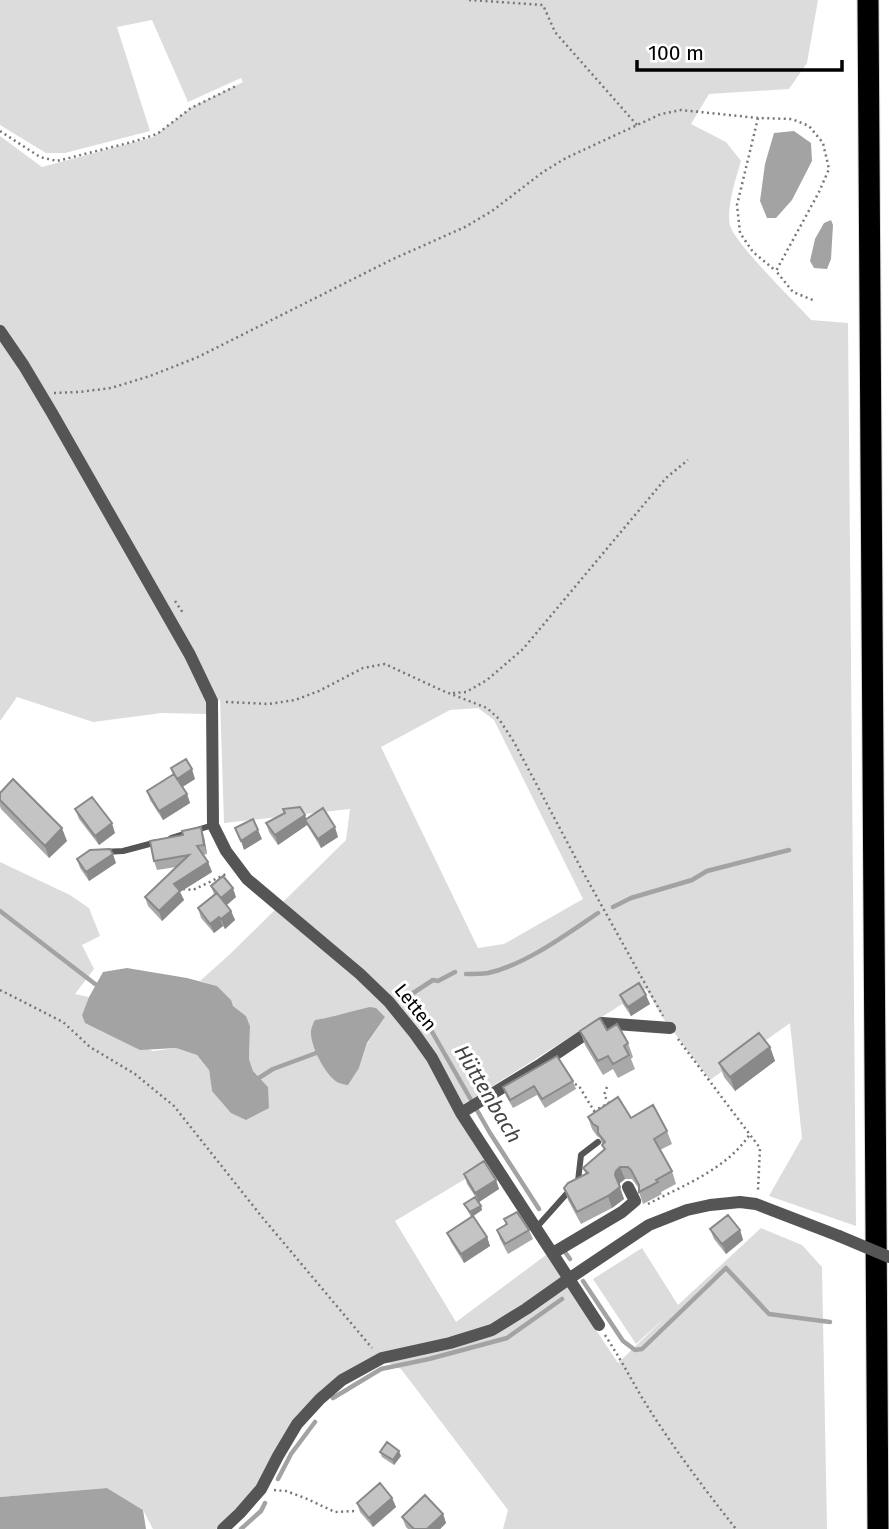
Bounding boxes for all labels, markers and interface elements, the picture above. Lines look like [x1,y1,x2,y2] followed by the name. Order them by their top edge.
[637,28,842,72] scale bar
[648,40,704,66] text: 100 m
[390,979,442,1036] street label: Letten
[449,1040,527,1148] water label: Hüttenbach

